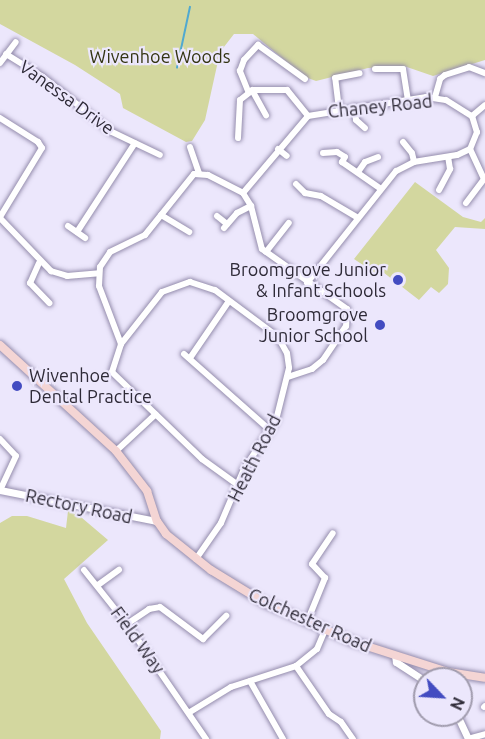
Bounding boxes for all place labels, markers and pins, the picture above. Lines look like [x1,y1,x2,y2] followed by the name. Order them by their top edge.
[230,259,386,302] place label: Broomgrove Junior & Infant Schools
[391,273,405,287] marker: Broomgrove Junior & Infant Schools
[259,304,368,346] place label: Broomgrove Junior School
[373,318,387,332] marker: Broomgrove Junior School
[29,365,152,407] place label: Wivenhoe Dental Practice
[10,379,24,393] marker: Wivenhoe Dental Practice

